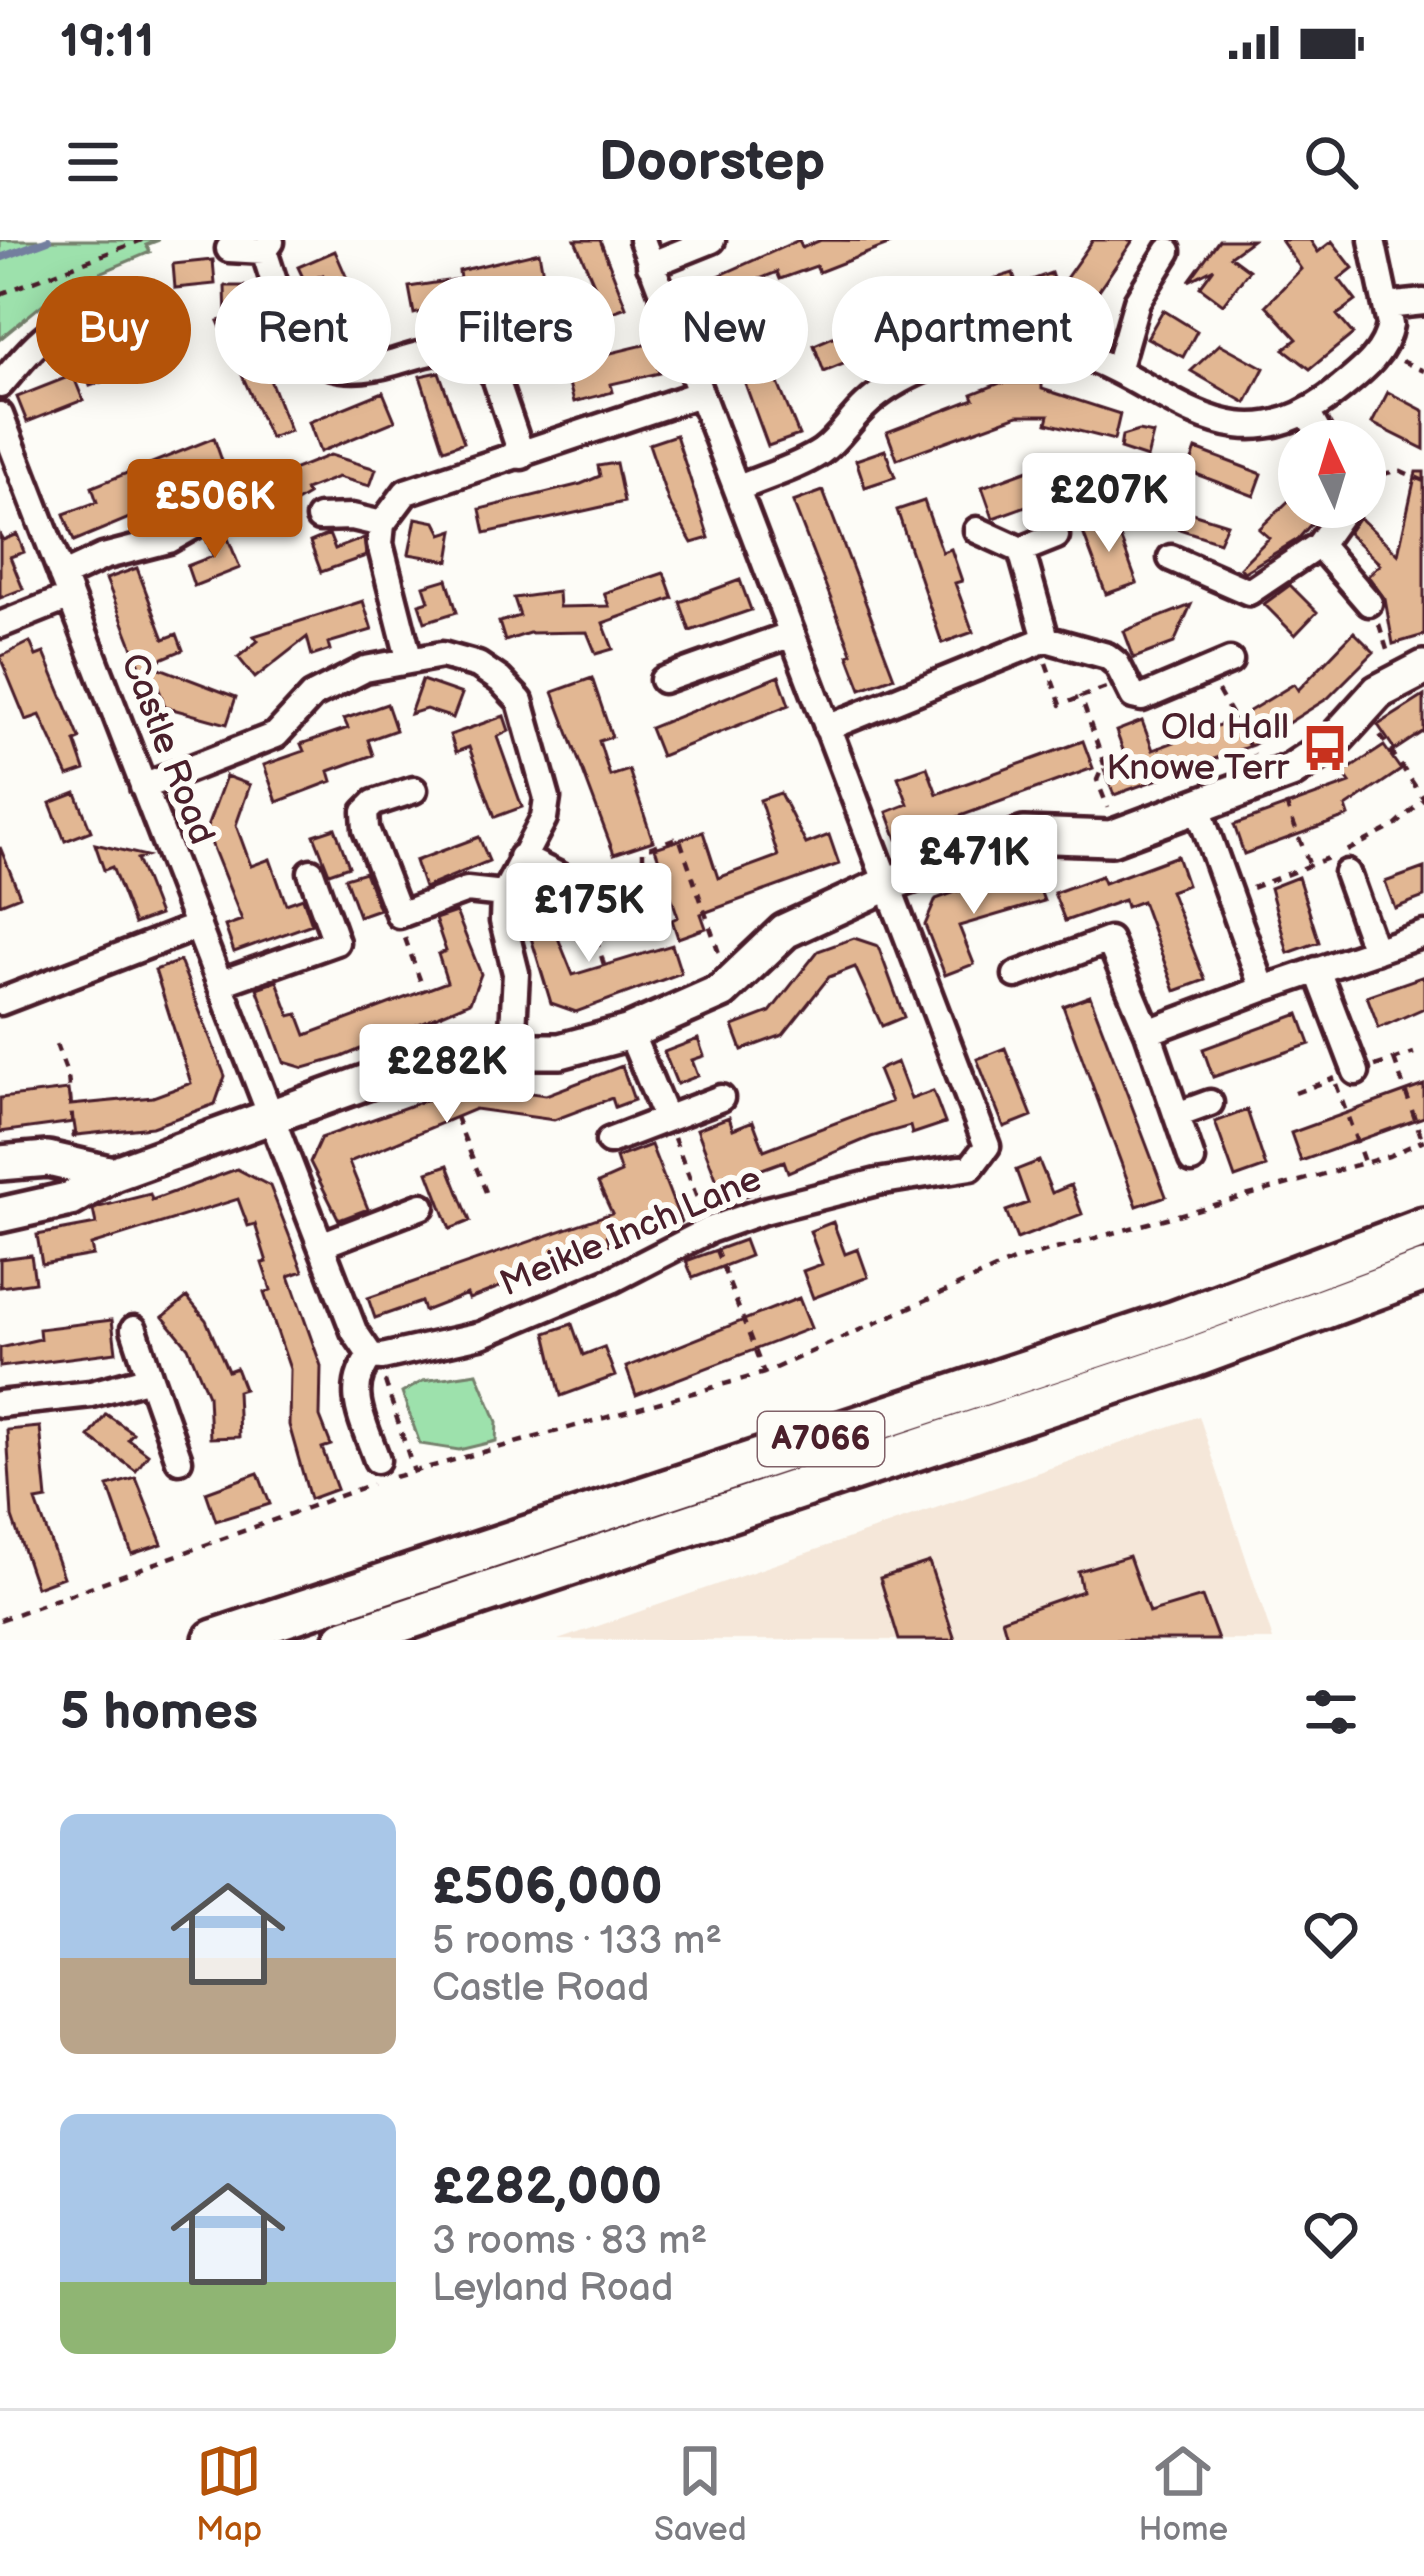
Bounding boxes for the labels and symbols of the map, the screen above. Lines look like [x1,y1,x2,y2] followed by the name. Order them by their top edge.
[1278,420,1386,528] north arrow
[1025,453,1193,555] pin: £207K
[131,459,299,561] pin: £506K
[111,648,223,850] street label: Castle Road
[1106,706,1290,790] place label: Old Hall Knowe Terr
[1300,723,1350,773] bus stop icon: Old Hall Knowe Terr
[890,815,1058,917] pin: £471K
[505,863,673,965] pin: £175K
[363,1024,531,1126] pin: £282K
[494,1158,768,1306] street label: Meikle Inch Lane
[758,1412,884,1466] road number: A7066

